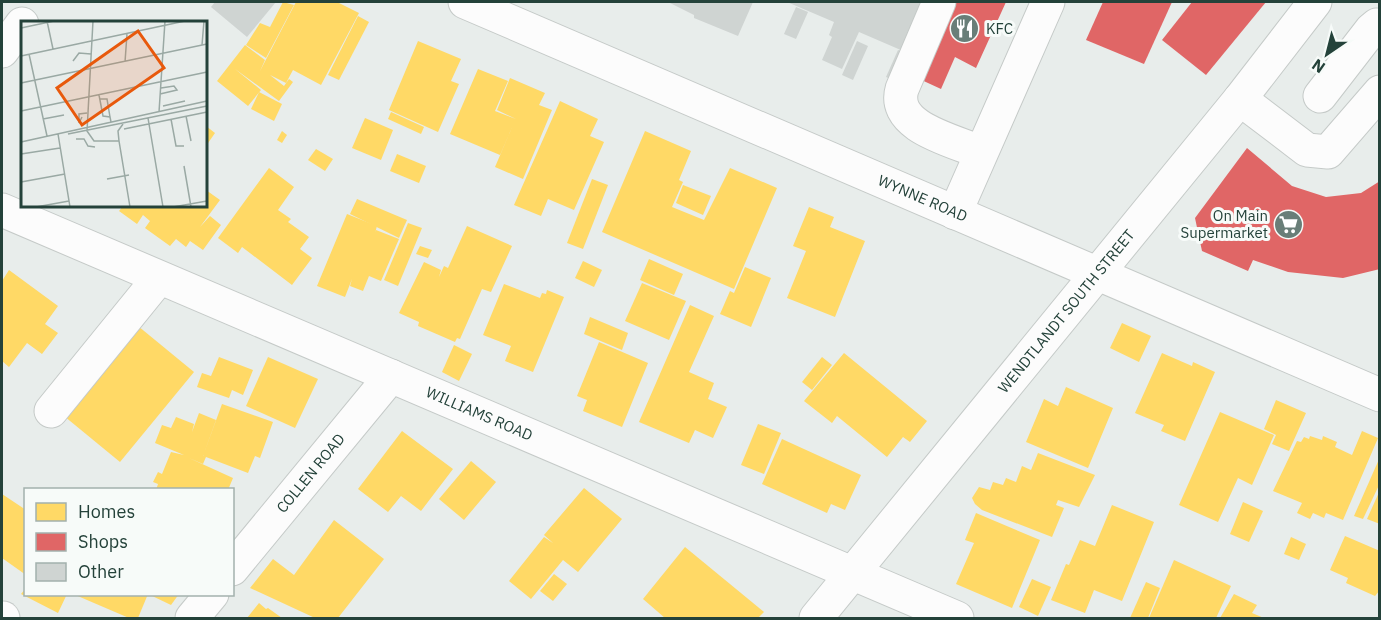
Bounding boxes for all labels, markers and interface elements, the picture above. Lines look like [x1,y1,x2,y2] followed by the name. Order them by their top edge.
[949,13,981,45] restaurant icon: KFC
[986,19,1013,38] place label: KFC
[21,21,207,207] inset map
[1297,24,1357,84] north arrow
[1308,55,1329,78] text: N
[875,171,970,226] street label: WYNNE ROAD
[1181,206,1268,242] place label: On Main Supermarket
[1273,209,1305,241] supermarket icon: On Main Supermarket
[994,225,1139,397] street label: WENDTLANDT SOUTH STREET
[423,382,536,445] street label: WILLIAMS ROAD
[272,429,349,517] street label: COLLEN ROAD
[24,488,234,596] legend
[78,500,135,523] text: Homes
[78,530,128,553] text: Shops
[78,560,124,583] text: Other

